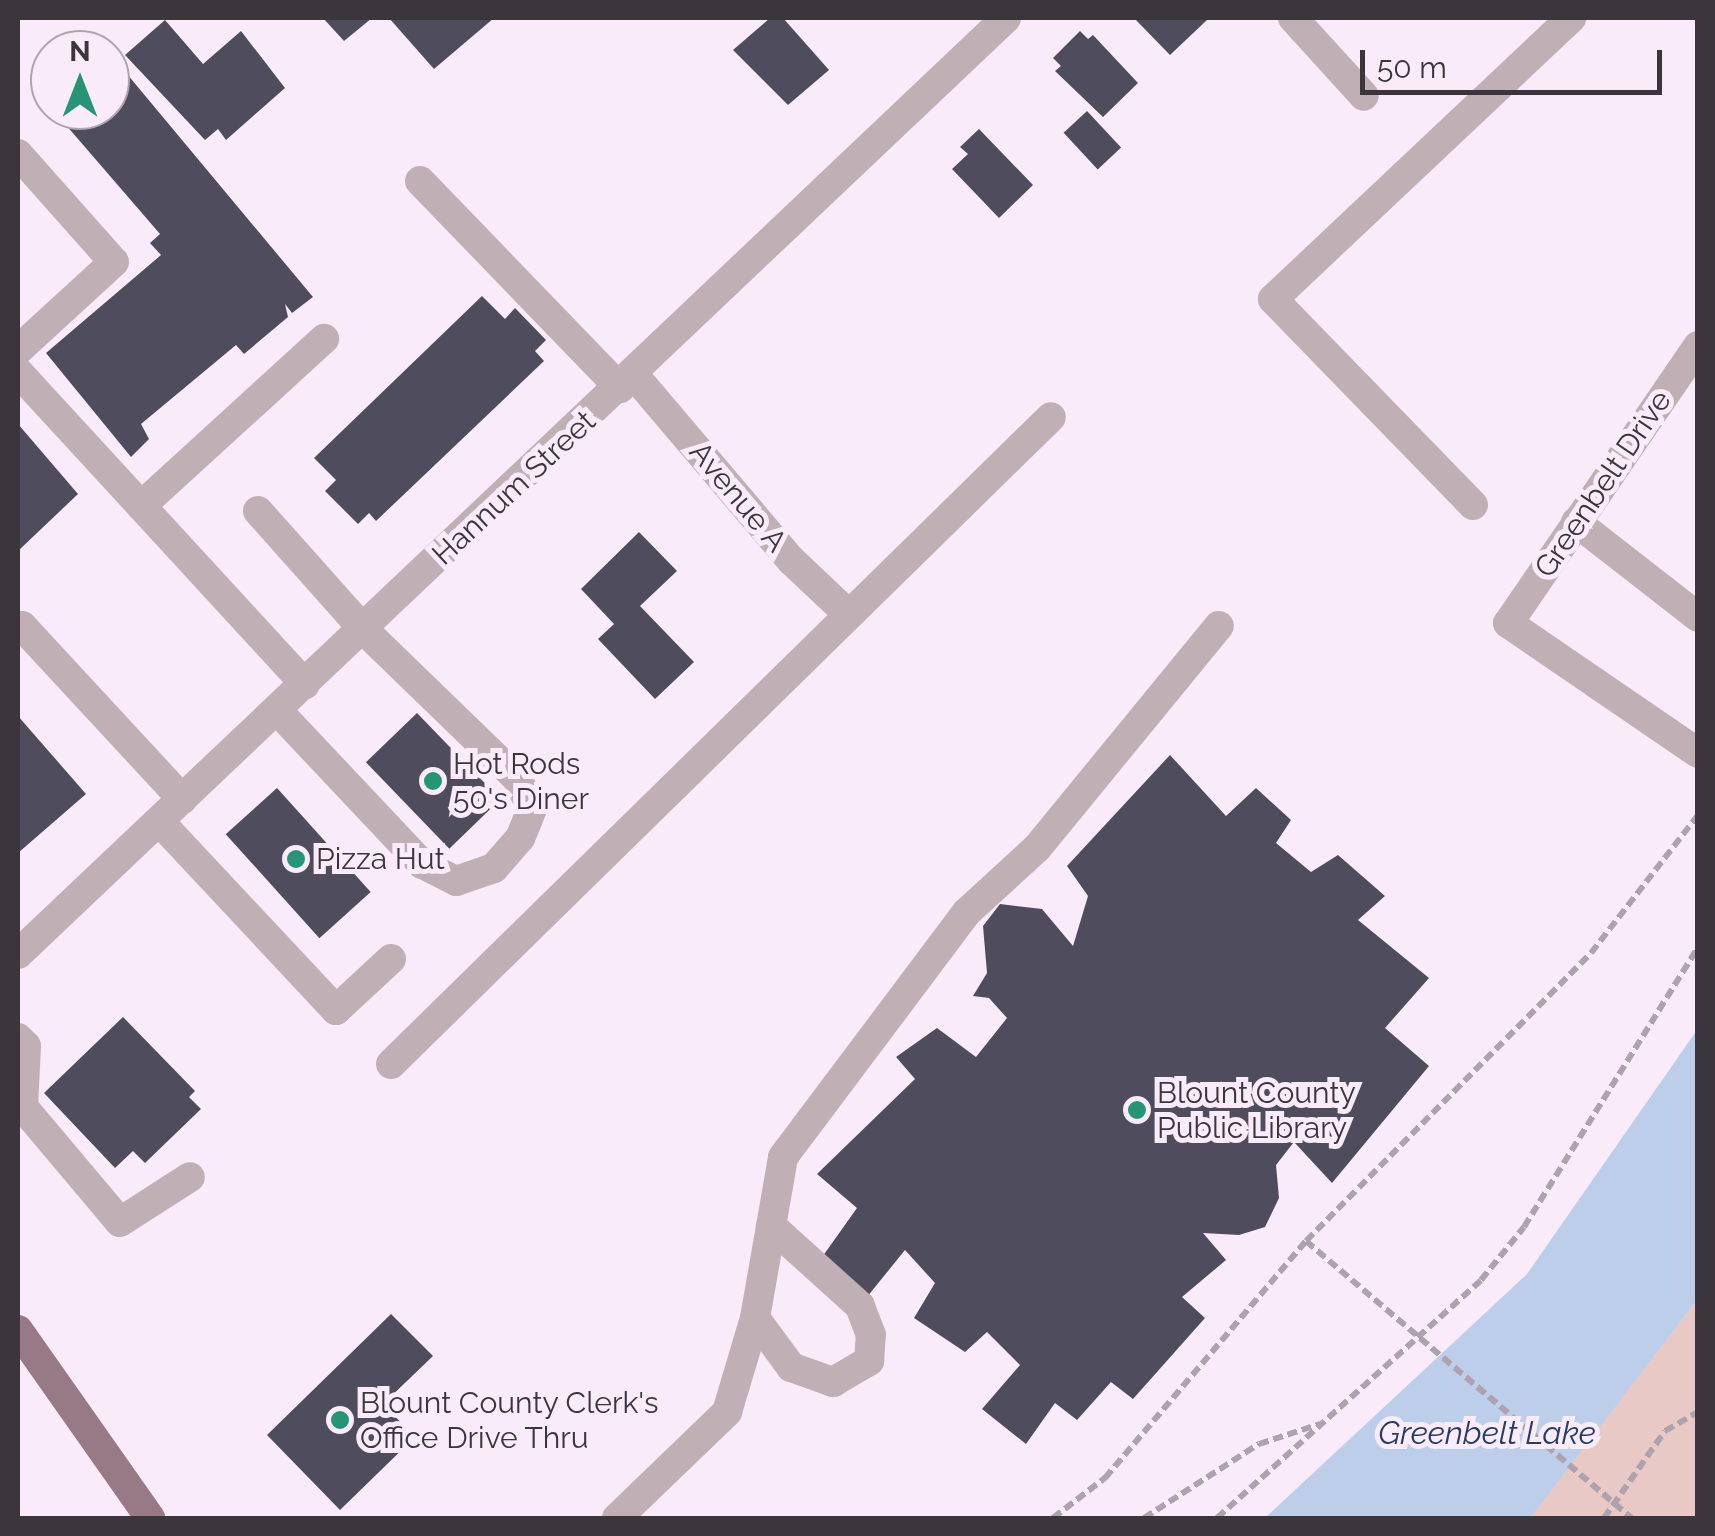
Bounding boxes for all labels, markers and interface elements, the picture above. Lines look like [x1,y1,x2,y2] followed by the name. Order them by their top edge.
[30,30,130,130] north arrow
[1365,30,1668,92] scale bar
[69,35,91,68] text: N
[1377,50,1447,85] text: 50 m
[1527,384,1679,584] street label: Greenbelt Drive
[425,403,603,573] street label: Hannum Street
[681,434,795,560] street label: Avenue A
[453,746,589,816] place label: Hot Rods 50's Diner
[422,770,444,792] marker: Hot Rods 50's Diner
[316,841,445,877] place label: Pizza Hut
[285,848,307,870] marker: Pizza Hut
[1157,1075,1356,1146] place label: Blount County Public Library
[1126,1099,1148,1121] marker: Blount County Public Library
[360,1385,659,1456] place label: Blount County Clerk's Office Drive Thru
[329,1409,351,1431] marker: Blount County Clerk's Office Drive Thru
[1378,1414,1596,1452] water label: Greenbelt Lake

